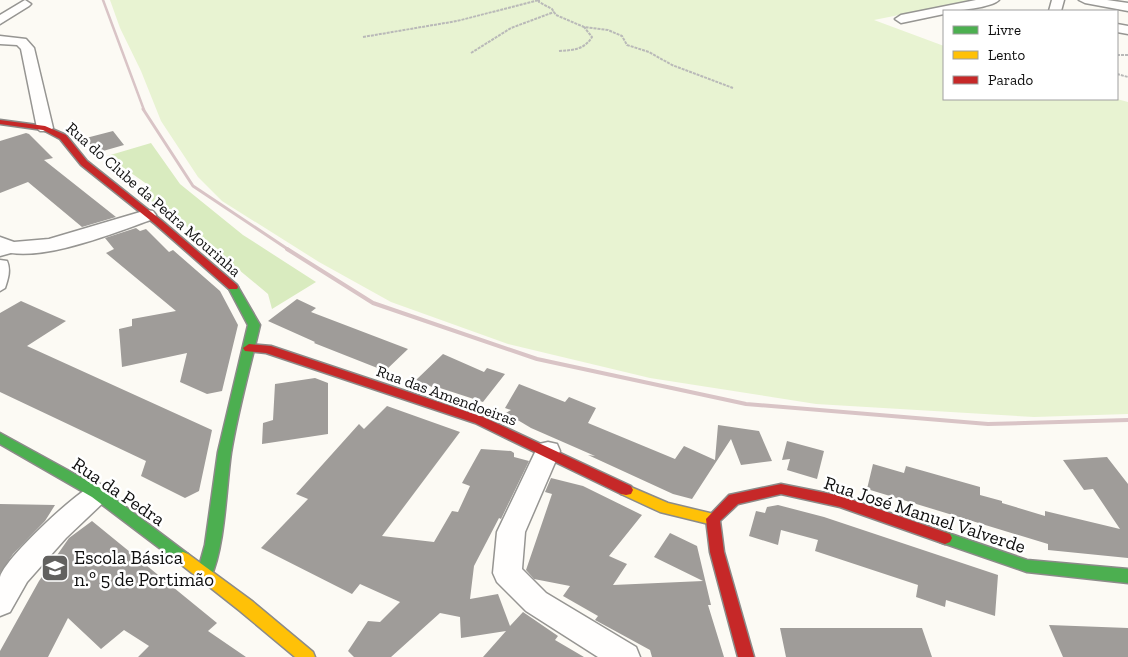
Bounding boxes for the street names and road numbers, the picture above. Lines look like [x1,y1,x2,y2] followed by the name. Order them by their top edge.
[62,118,245,281] street label: Rua do Clube da Pedra Mourinha
[374,361,520,430] street label: Rua das Amendoeiras
[68,452,169,531] street label: Rua da Pedra
[821,471,1029,558] street label: Rua José Manuel Valverde

